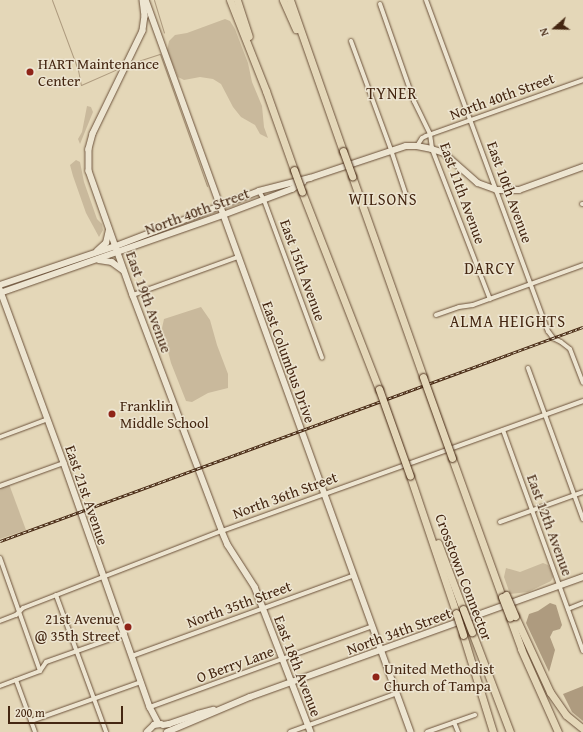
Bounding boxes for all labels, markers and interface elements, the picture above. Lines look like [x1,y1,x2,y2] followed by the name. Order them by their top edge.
[535,8,575,48] north arrow
[535,26,553,38] text: N
[38,54,159,89] place label: HART Maintenance Center
[25,67,35,77] marker: HART Maintenance Center
[447,69,557,123] street label: North 40th Street
[366,83,418,103] district label: TYNER
[483,139,537,245] street label: East 10th Avenue
[436,140,490,246] street label: East 11th Avenue
[142,184,252,238] street label: North 40th Street
[348,189,418,209] district label: WILSONS
[276,217,330,323] street label: East 15th Avenue
[122,249,176,355] street label: East 19th Avenue
[464,258,516,278] district label: DARCY
[259,299,319,425] street label: East Columbus Drive
[450,311,566,331] district label: ALMA HEIGHTS
[120,396,209,431] place label: Franklin Middle School
[107,409,117,419] marker: Franklin Middle School
[62,443,112,547] street label: East 21st Avenue
[230,468,340,522] street label: North 36th Street
[523,472,577,578] street label: East 12th Avenue
[432,511,496,643] street label: Crosstown Connector
[184,577,294,631] street label: North 35th Street
[344,604,454,658] street label: North 34th Street
[35,609,120,644] place label: 21st Avenue @ 35th Street
[270,613,326,719] street label: East 18th Avenue
[123,622,133,632] marker: 21st Avenue @ 35th Street
[194,642,276,686] street label: O Berry Lane
[384,659,494,694] place label: United Methodist Church of Tampa
[371,672,381,682] marker: United Methodist Church of Tampa
[10,698,125,724] scale bar
[15,704,45,721] text: 200 m

